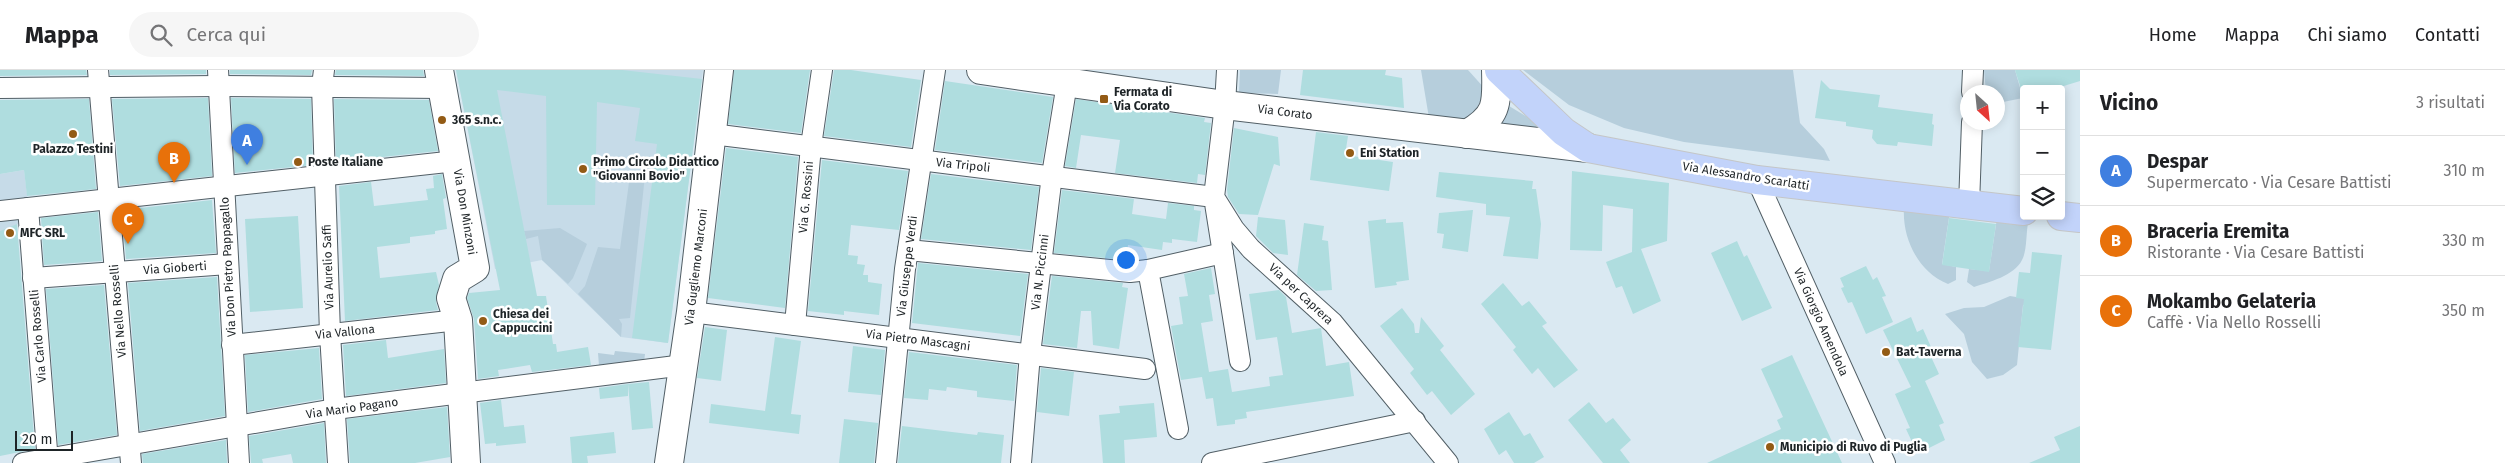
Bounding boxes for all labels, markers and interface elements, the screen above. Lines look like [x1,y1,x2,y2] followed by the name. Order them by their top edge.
[129,12,479,57] search box
[25,21,99,49] text: Mappa
[147,21,175,49] icon: search
[187,23,266,46] text: Cerca qui
[2149,24,2197,46] text: Home
[2225,24,2279,46] text: Mappa
[2307,24,2387,46] text: Chi siamo
[2415,24,2480,46] text: Contatti
[1113,85,1172,113] place label: Fermata di Via Corato
[1960,85,2005,130] north arrow
[2020,85,2065,220] map controls
[2020,85,2065,130] button: +
[2100,90,2158,116] text: Vicino
[1098,93,1110,105] marker: Fermata di Via Corato
[2416,93,2485,112] text: 3 risultati
[1257,102,1313,122] street label: Via Corato
[451,113,501,127] place label: 365 s.n.c.
[436,114,448,126] marker: 365 s.n.c.
[231,124,263,165] pin: A
[67,128,79,140] marker: Palazzo Testini
[2020,130,2065,175] button: −
[33,142,113,156] place label: Palazzo Testini
[158,142,190,183] pin: B
[1360,146,1419,160] place label: Eni Station
[1344,147,1356,159] marker: Eni Station
[2147,150,2208,173] text: Despar
[308,155,383,169] place label: Poste Italiane
[593,155,719,183] place label: Primo Circolo Didattico "Giovanni Bovio"
[935,155,991,175] street label: Via Tripoli
[292,156,304,168] marker: Poste Italiane
[1682,159,1810,193] street label: Via Alessandro Scarlatti
[796,160,816,234] street label: Via G. Rossini
[2111,161,2121,180] text: A
[2444,161,2485,180] text: 310 m
[577,163,589,175] marker: Primo Circolo Didattico "Giovanni Bovio"
[451,168,479,256] street label: Via Don Minzoni
[2147,173,2392,192] text: Supermercato · Via Cesare Battisti
[2020,175,2065,220] button: layers
[217,197,239,337] street label: Via Don Pietro Pappagallo
[112,203,144,244] pin: C
[682,208,710,326] street label: Via Gugliemo Marconi
[894,215,920,317] street label: Via Giuseppe Verdi
[2147,220,2289,243] text: Braceria Eremita
[320,224,336,310] street label: Via Aurelio Saffi
[20,226,65,240] place label: MFC SRL
[4,227,16,239] marker: MFC SRL
[2111,231,2121,250] text: B
[2442,231,2485,250] text: 330 m
[1028,233,1052,311] street label: Via N. Piccinni
[2147,243,2364,262] text: Ristorante · Via Cesare Battisti
[1113,247,1139,273] your location
[143,259,207,277] street label: Via Gioberti
[1266,261,1336,327] street label: Via per Caprera
[107,264,129,358] street label: Via Nello Rosselli
[1791,266,1851,378] street label: Via Giorgio Amendola
[27,289,49,383] street label: Via Carlo Rosselli
[2147,290,2316,313] text: Mokambo Gelateria
[2111,301,2121,320] text: C
[2442,301,2485,320] text: 350 m
[493,307,553,335] place label: Chiesa dei Cappuccini
[2147,313,2321,332] text: Caffè · Via Nello Rosselli
[477,315,489,327] marker: Chiesa dei Cappuccini
[314,322,376,342] street label: Via Vallona
[865,327,971,353] street label: Via Pietro Mascagni
[1896,345,1962,359] place label: Bat-Taverna
[1880,346,1892,358] marker: Bat-Taverna
[305,395,399,421] street label: Via Mario Pagano
[15,428,72,451] scale bar
[22,431,52,448] text: 20 m
[1780,440,1927,454] place label: Municipio di Ruvo di Puglia
[1764,441,1776,453] marker: Municipio di Ruvo di Puglia

